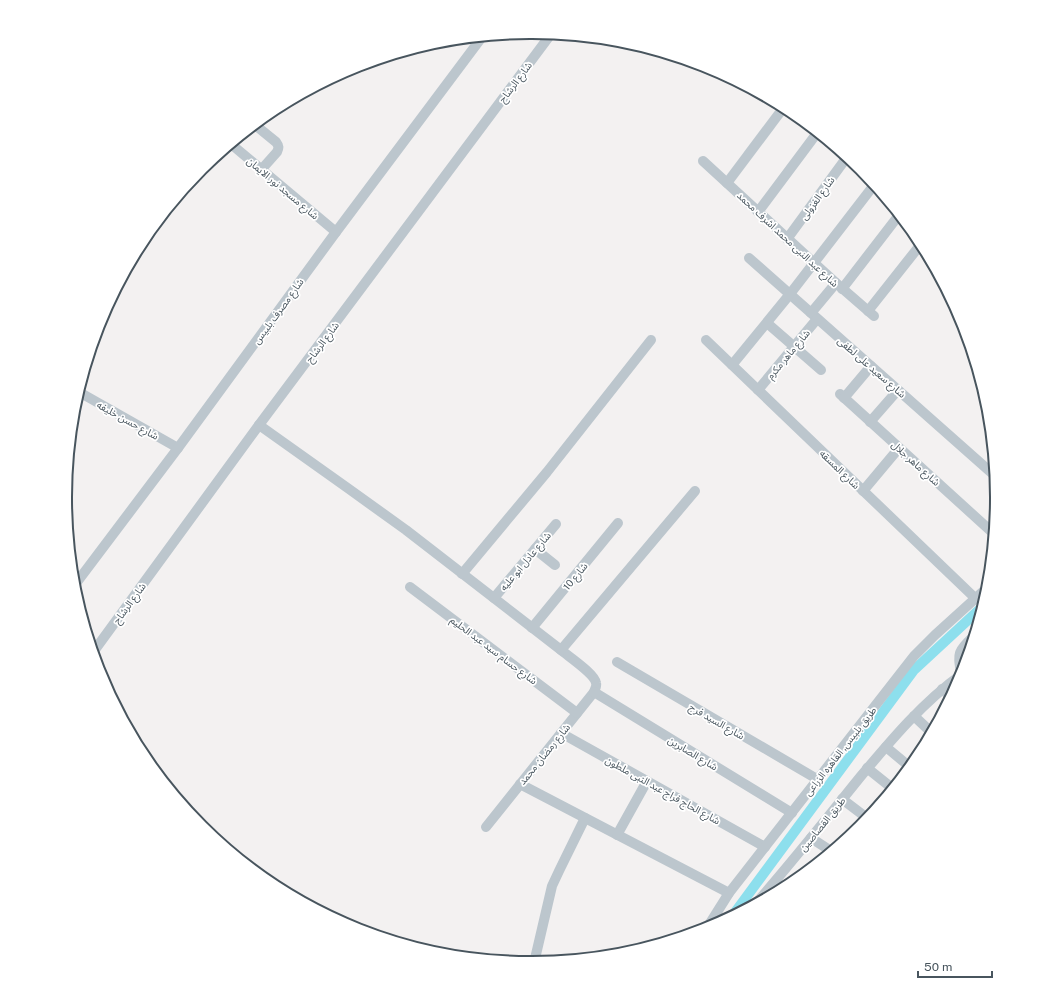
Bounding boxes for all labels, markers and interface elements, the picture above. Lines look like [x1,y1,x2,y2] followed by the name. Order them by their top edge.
[496,59,536,106] street label: شارع الرشاح
[243,154,321,223] street label: شارع مسجد نور الايمان
[797,174,838,223] street label: شارع الغزولى
[734,189,841,291] street label: شارع عبد النبى محمد اشرف محمد
[250,276,308,347] street label: شارع مصرف بلبيس
[303,319,343,366] street label: شارع الرشاح
[764,327,815,383] street label: شارع ماهر مكرم
[834,334,909,401] street label: شارع سعيد على لطفى
[94,398,161,444] street label: شارع حسن خليفه
[888,438,943,489] street label: شارع ماهر جلال
[816,447,863,493] street label: شارع المسقه
[497,529,555,594] street label: شارع عادل ابو عليه
[560,560,591,594] street label: شارع 10
[110,580,150,627] street label: شارع الرشاح
[446,613,540,689] street label: شارع حسام سيد عبد الحليم
[686,700,747,743] street label: شارع السيد فرج
[801,704,880,799] street label: طريق بلبيس, القاهره الزراعى
[516,721,574,788] street label: شارع رمضان محمد
[665,733,720,774] street label: شارع الصابرين
[603,753,723,828] street label: شارع الحاج فراج عبد النبى ملطون
[796,794,848,854] street label: طريق القصاصين
[918,953,992,979] scale bar
[924,960,952,974] text: 50 m

